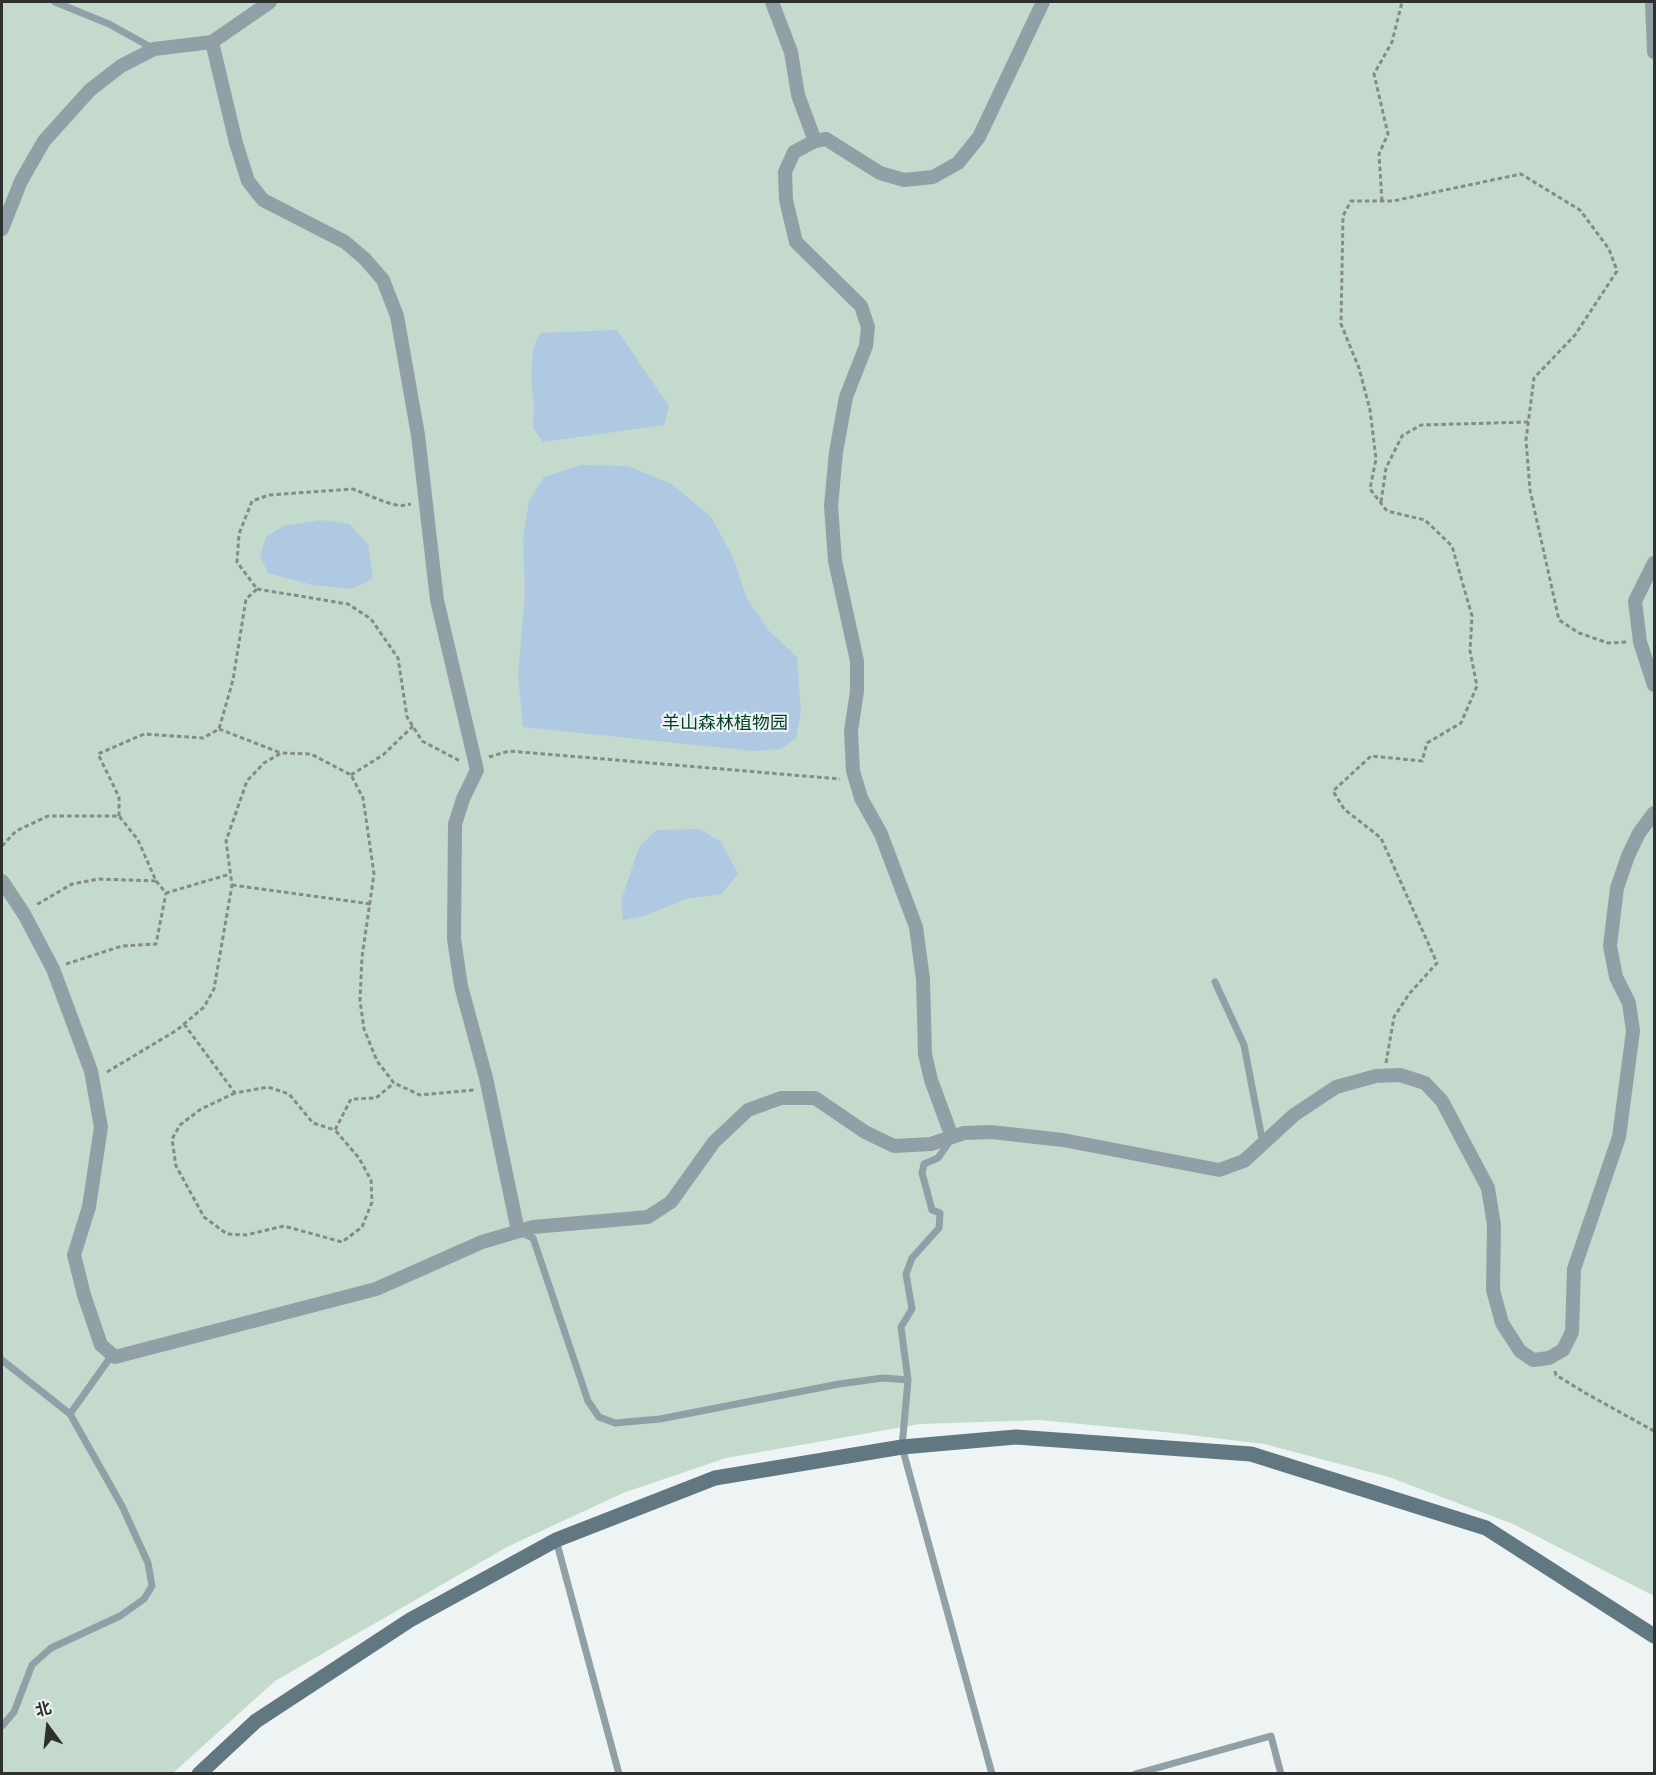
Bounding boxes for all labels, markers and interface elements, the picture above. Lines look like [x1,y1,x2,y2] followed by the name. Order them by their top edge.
[662,713,788,735] park label: 羊山森林植物园
[18,1697,78,1757] north arrow
[33,1698,53,1720] text: 北

